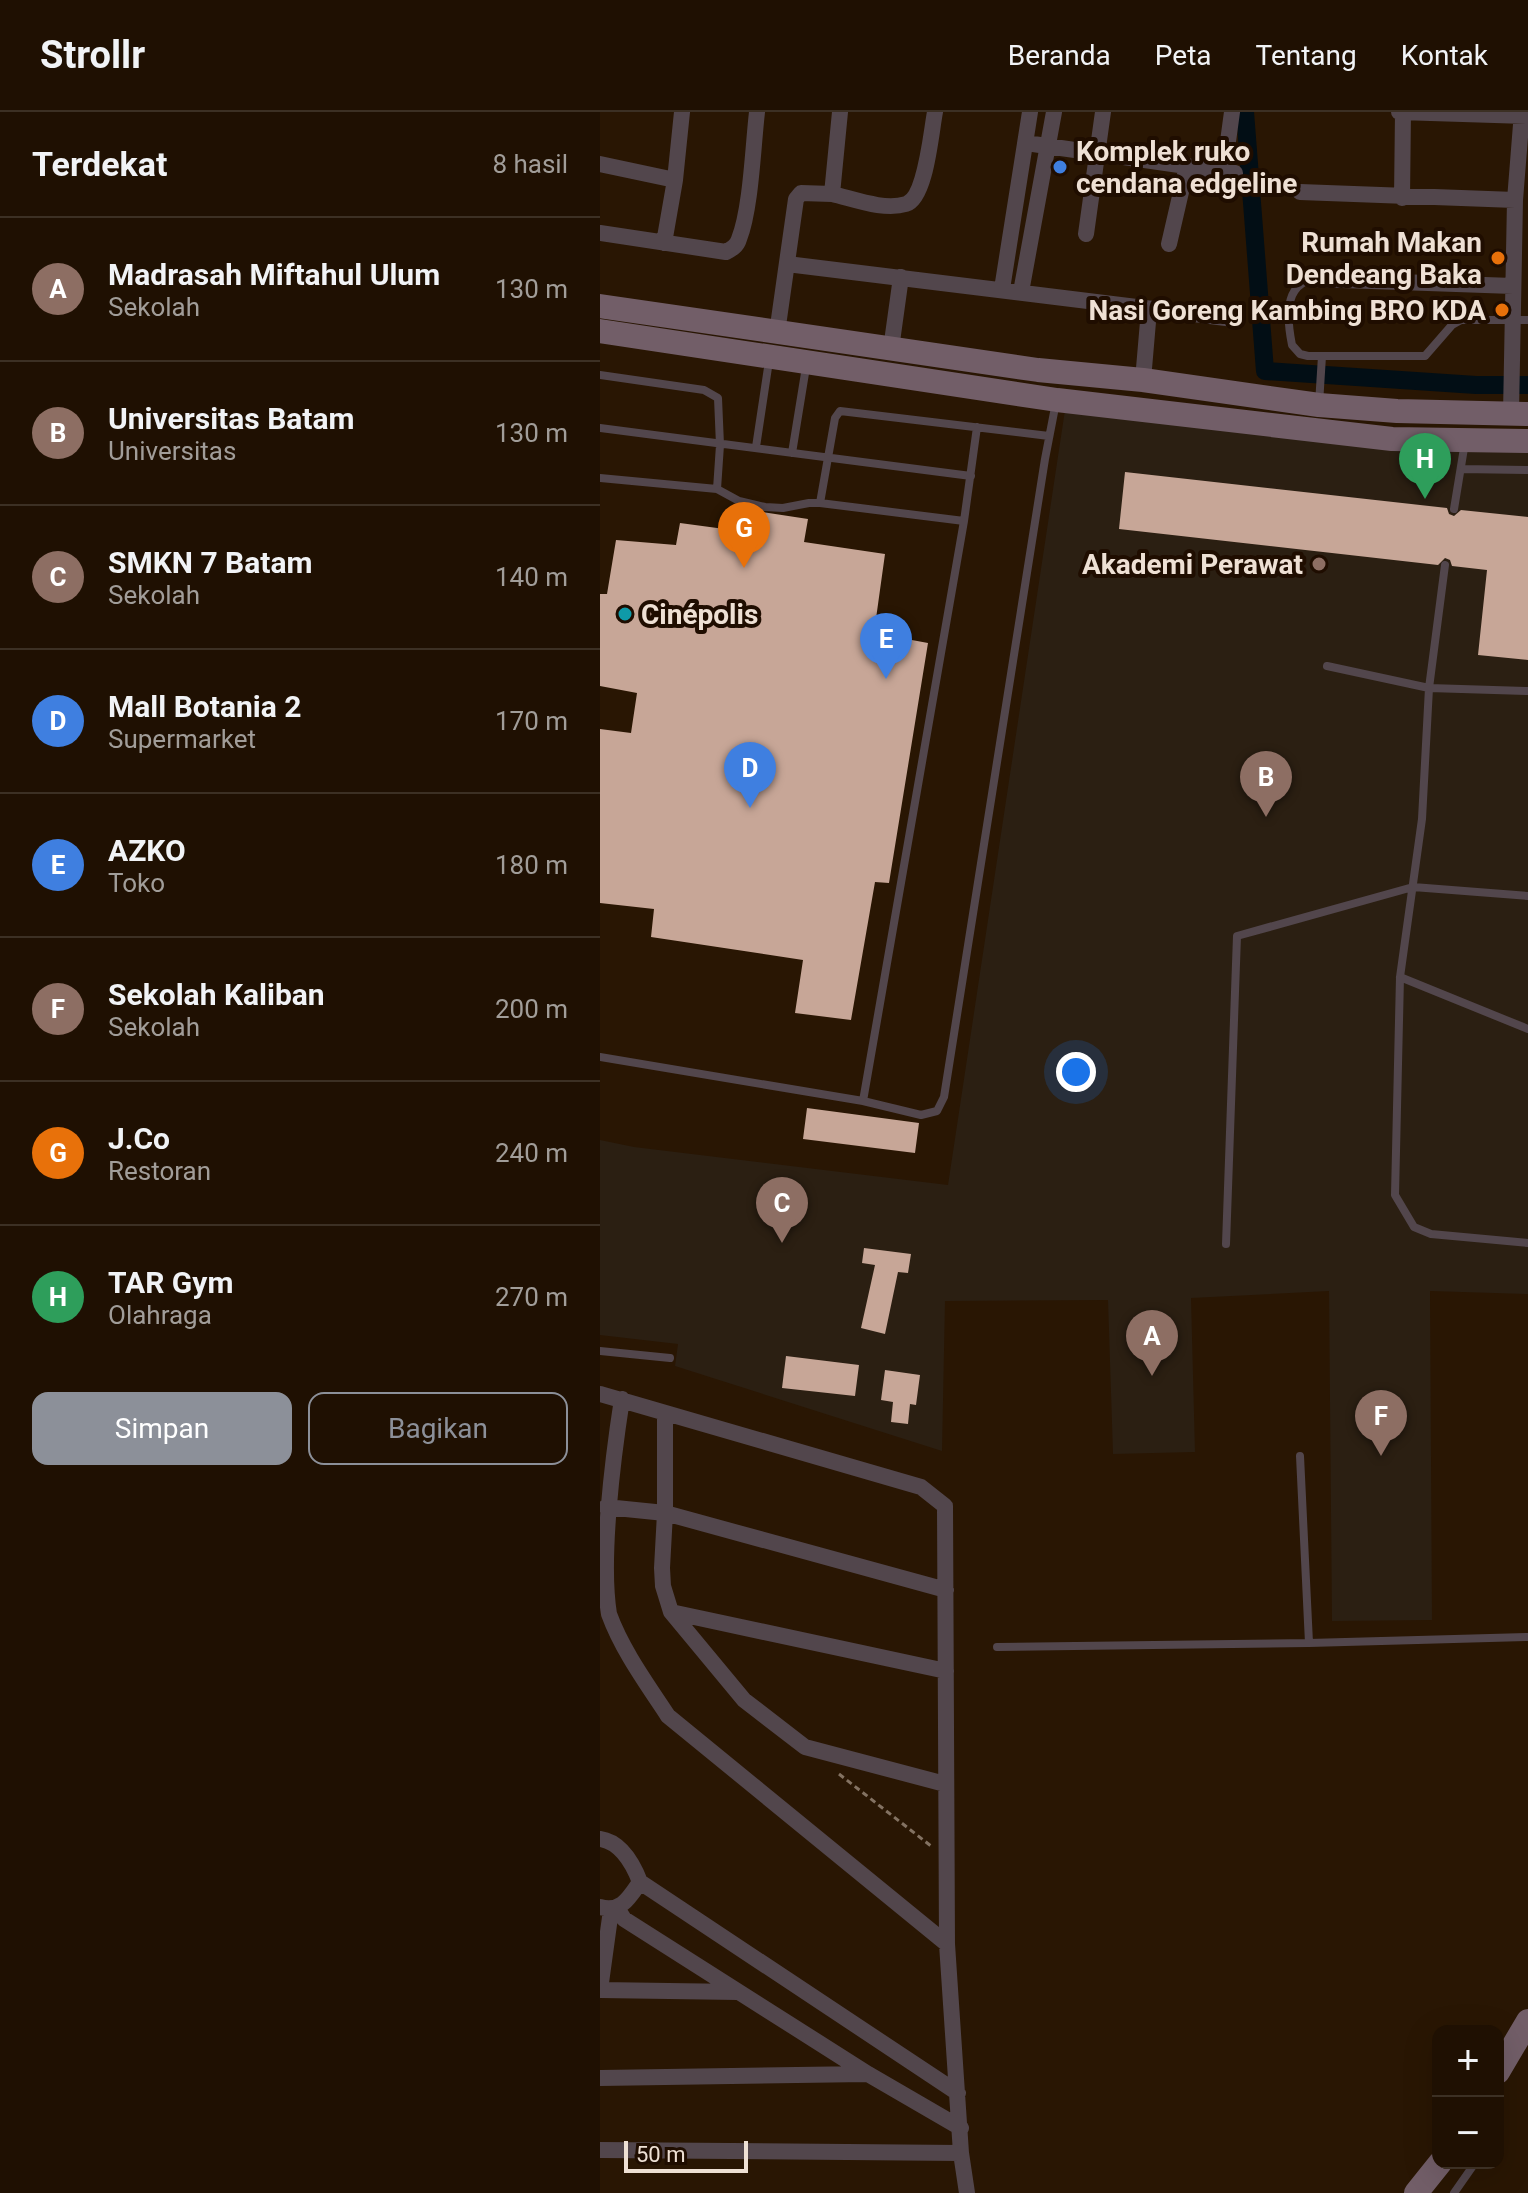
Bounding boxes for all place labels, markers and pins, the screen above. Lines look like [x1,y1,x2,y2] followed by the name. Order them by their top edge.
[1076,135,1297,200] place label: Komplek ruko cendana edgeline
[1051,158,1069,176] marker: Komplek ruko cendana edgeline
[1286,226,1482,291] place label: Rumah Makan Dendeang Baka
[1489,249,1507,267] marker: Rumah Makan Dendeang Baka
[1088,294,1486,327] place label: Nasi Goreng Kambing BRO KDA
[1493,301,1511,319] marker: Nasi Goreng Kambing BRO KDA
[1399,433,1451,499] pin: H
[718,502,770,568] pin: G
[1082,548,1303,581] place label: Akademi Perawat
[1310,555,1328,573] marker: Akademi Perawat
[641,598,758,631] place label: Cinépolis
[616,605,634,623] marker: Cinépolis
[860,613,912,679] pin: E
[724,742,776,808] pin: D
[1240,751,1292,817] pin: B
[756,1177,808,1243] pin: C
[1126,1310,1178,1376] pin: A
[1355,1390,1407,1456] pin: F

